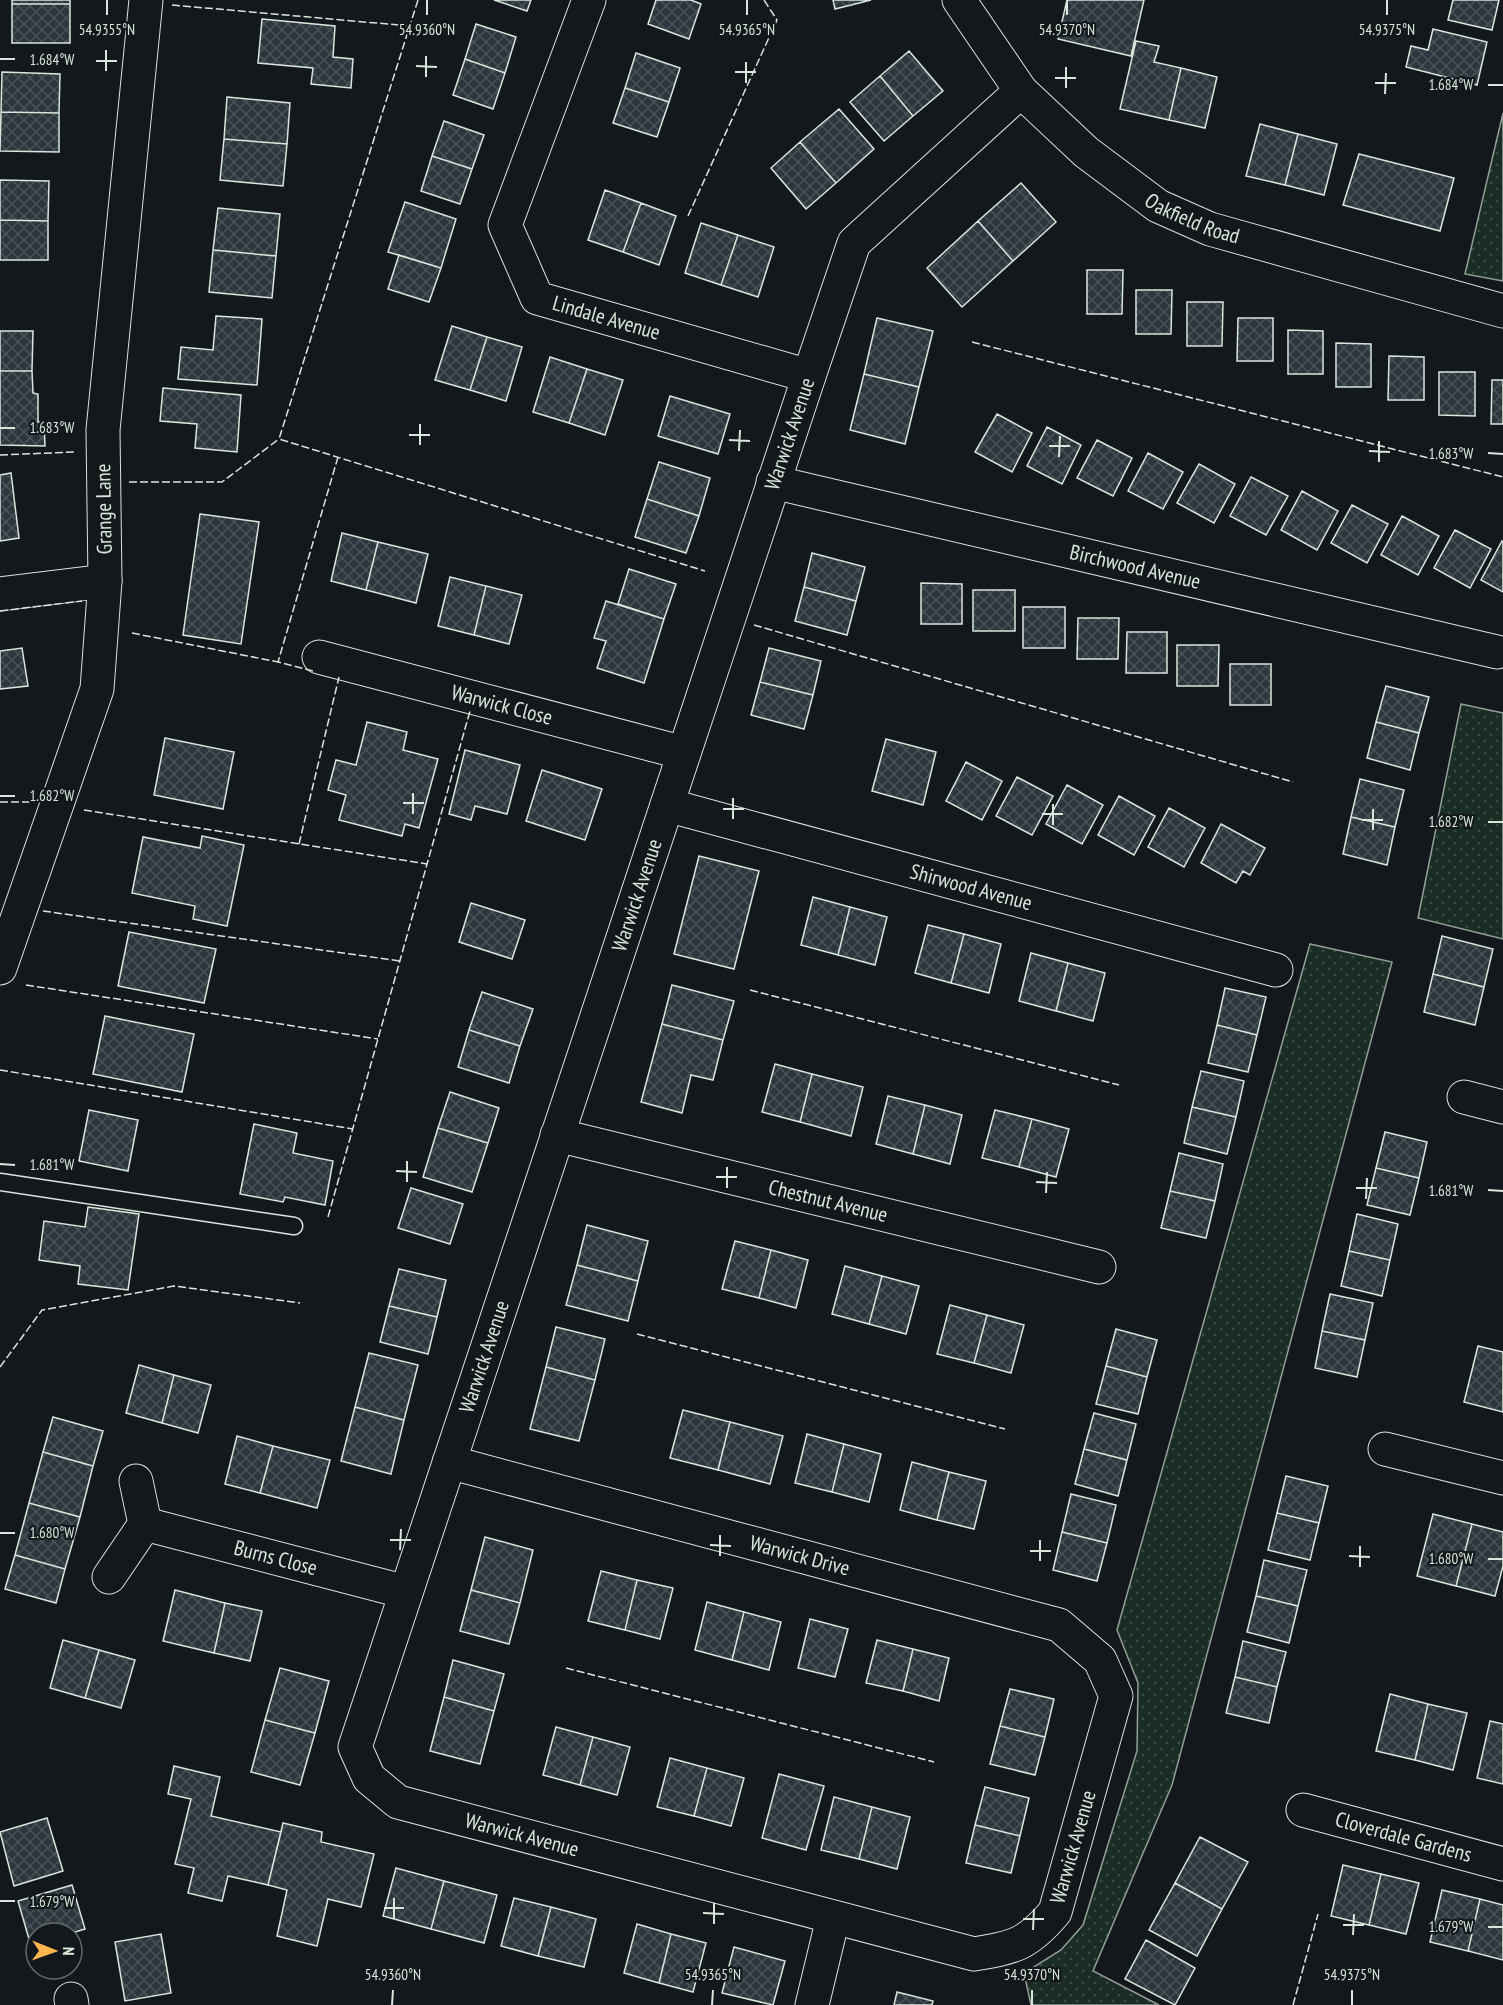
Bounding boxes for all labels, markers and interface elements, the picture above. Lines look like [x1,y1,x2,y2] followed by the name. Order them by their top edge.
[79,20,135,39] text: 54.9355°N
[399,20,455,39] text: 54.9360°N
[719,20,775,39] text: 54.9365°N
[1039,20,1095,39] text: 54.9370°N
[1359,20,1415,39] text: 54.9375°N
[30,50,74,69] text: 1.684°W
[1429,75,1473,94] text: 1.684°W
[1139,187,1243,250] street label: Oakfield Road
[550,289,663,346] street label: Lindale Avenue
[758,374,821,493] street label: Warwick Avenue
[30,418,74,437] text: 1.683°W
[1429,444,1473,463] text: 1.683°W
[89,463,118,555] street label: Grange Lane
[1067,538,1203,595] street label: Birchwood Avenue
[448,678,555,731] street label: Warwick Close
[30,786,74,805] text: 1.682°W
[1429,812,1473,831] text: 1.682°W
[605,835,668,955] street label: Warwick Avenue
[907,858,1035,916] street label: Shirwood Avenue
[30,1155,74,1174] text: 1.681°W
[766,1173,890,1228] street label: Chestnut Avenue
[1429,1181,1473,1200] text: 1.681°W
[453,1297,515,1416] street label: Warwick Avenue
[30,1523,74,1542] text: 1.680°W
[747,1529,853,1581] street label: Warwick Drive
[231,1534,320,1581] street label: Burns Close
[1429,1549,1473,1568] text: 1.680°W
[1043,1787,1102,1907] street label: Warwick Avenue
[1332,1805,1475,1868] street label: Cloverdale Gardens
[462,1806,582,1863] street label: Warwick Avenue
[30,1892,74,1911] text: 1.679°W
[1429,1917,1473,1936] text: 1.679°W
[24,1921,84,1981] north arrow
[59,1947,79,1956] text: N
[365,1965,421,1984] text: 54.9360°N
[685,1965,741,1984] text: 54.9365°N
[1004,1965,1060,1984] text: 54.9370°N
[1324,1965,1380,1984] text: 54.9375°N

